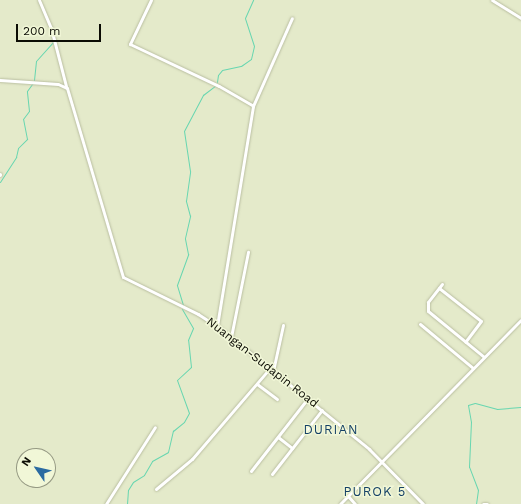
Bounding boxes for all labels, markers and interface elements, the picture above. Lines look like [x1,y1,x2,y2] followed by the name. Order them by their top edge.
[18,16,103,42] scale bar
[23,24,60,38] text: 200 m
[203,315,321,411] street label: Nuangan-Sudapin Road
[303,422,359,438] district label: DURIAN
[16,448,56,488] north arrow
[19,455,34,469] text: N
[344,484,406,500] district label: PUROK 5

